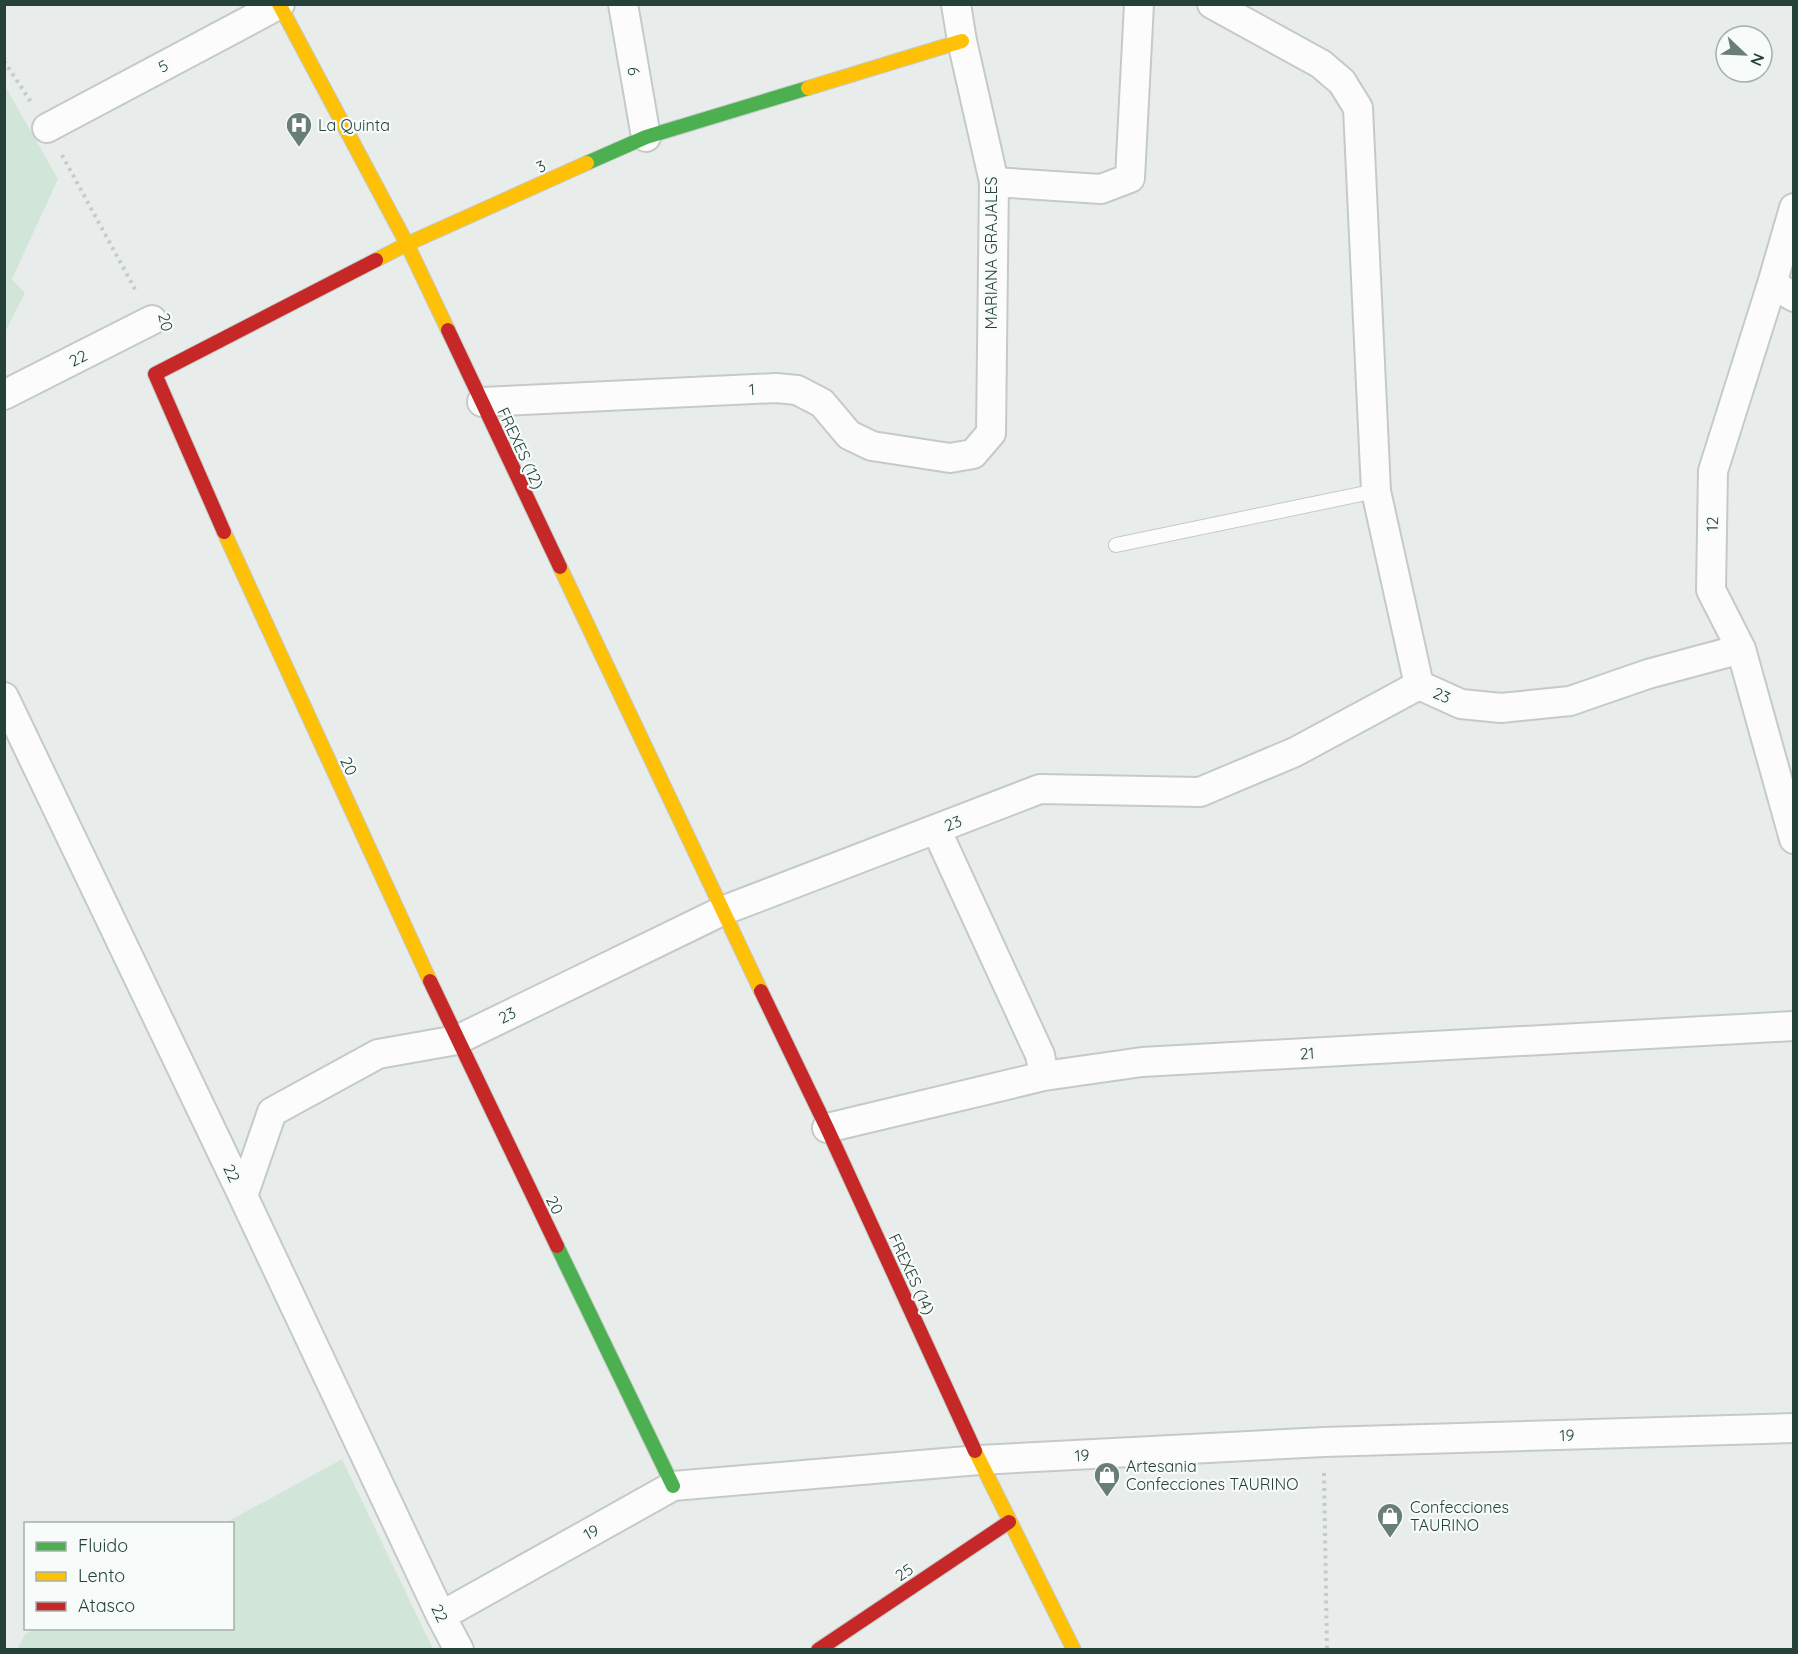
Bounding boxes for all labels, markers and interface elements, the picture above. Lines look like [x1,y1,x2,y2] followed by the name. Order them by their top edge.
[1714,24,1774,84] north arrow
[1746,51,1769,69] text: N
[154,55,172,77] street label: 5
[623,65,645,77] street label: 6
[284,110,314,148] hospital icon: La Quinta
[318,115,390,135] place label: La Quinta
[533,155,549,177] street label: 3
[981,176,1001,330] street label: MARIANA GRAJALES
[154,311,178,333] street label: 20
[66,345,91,371] street label: 22
[749,379,755,399] street label: 1
[493,404,549,492] street label: FREXES (12)
[1702,516,1722,532] street label: 12
[1430,682,1454,708] street label: 23
[336,753,362,779] street label: 20
[941,811,965,835] street label: 23
[495,1002,519,1028] street label: 23
[1299,1043,1315,1063] street label: 21
[219,1161,245,1185] street label: 22
[542,1192,568,1218] street label: 20
[885,1230,939,1318] street label: FREXES (14)
[1559,1425,1575,1445] street label: 19
[1074,1445,1090,1465] street label: 19
[1126,1456,1298,1494] place label: Artesania Confecciones TAURINO
[1092,1460,1122,1498] shop icon: Artesania Confecciones TAURINO
[1410,1497,1509,1535] place label: Confecciones TAURINO
[1375,1501,1405,1539] shop icon: Confecciones TAURINO
[580,1520,602,1544] street label: 19
[24,1522,234,1630] legend
[78,1534,128,1557] text: Fluido
[891,1559,917,1585] street label: 25
[78,1564,125,1587] text: Lento
[78,1594,135,1617] text: Atasco
[427,1601,453,1625] street label: 22

